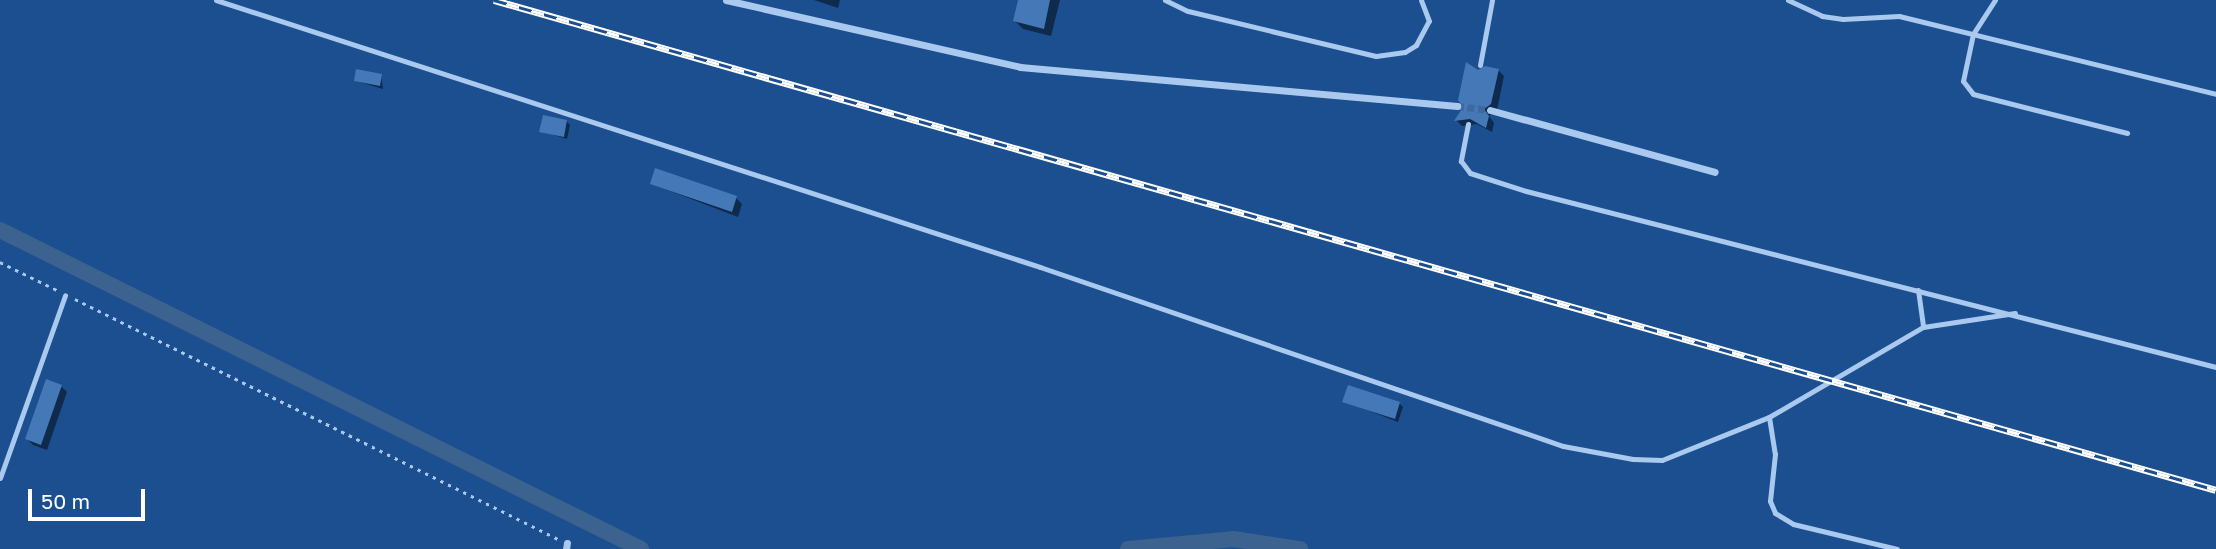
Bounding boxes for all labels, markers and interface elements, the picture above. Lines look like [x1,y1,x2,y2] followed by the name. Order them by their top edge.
[32,476,149,520] scale bar
[41,488,90,514] text: 50 m

